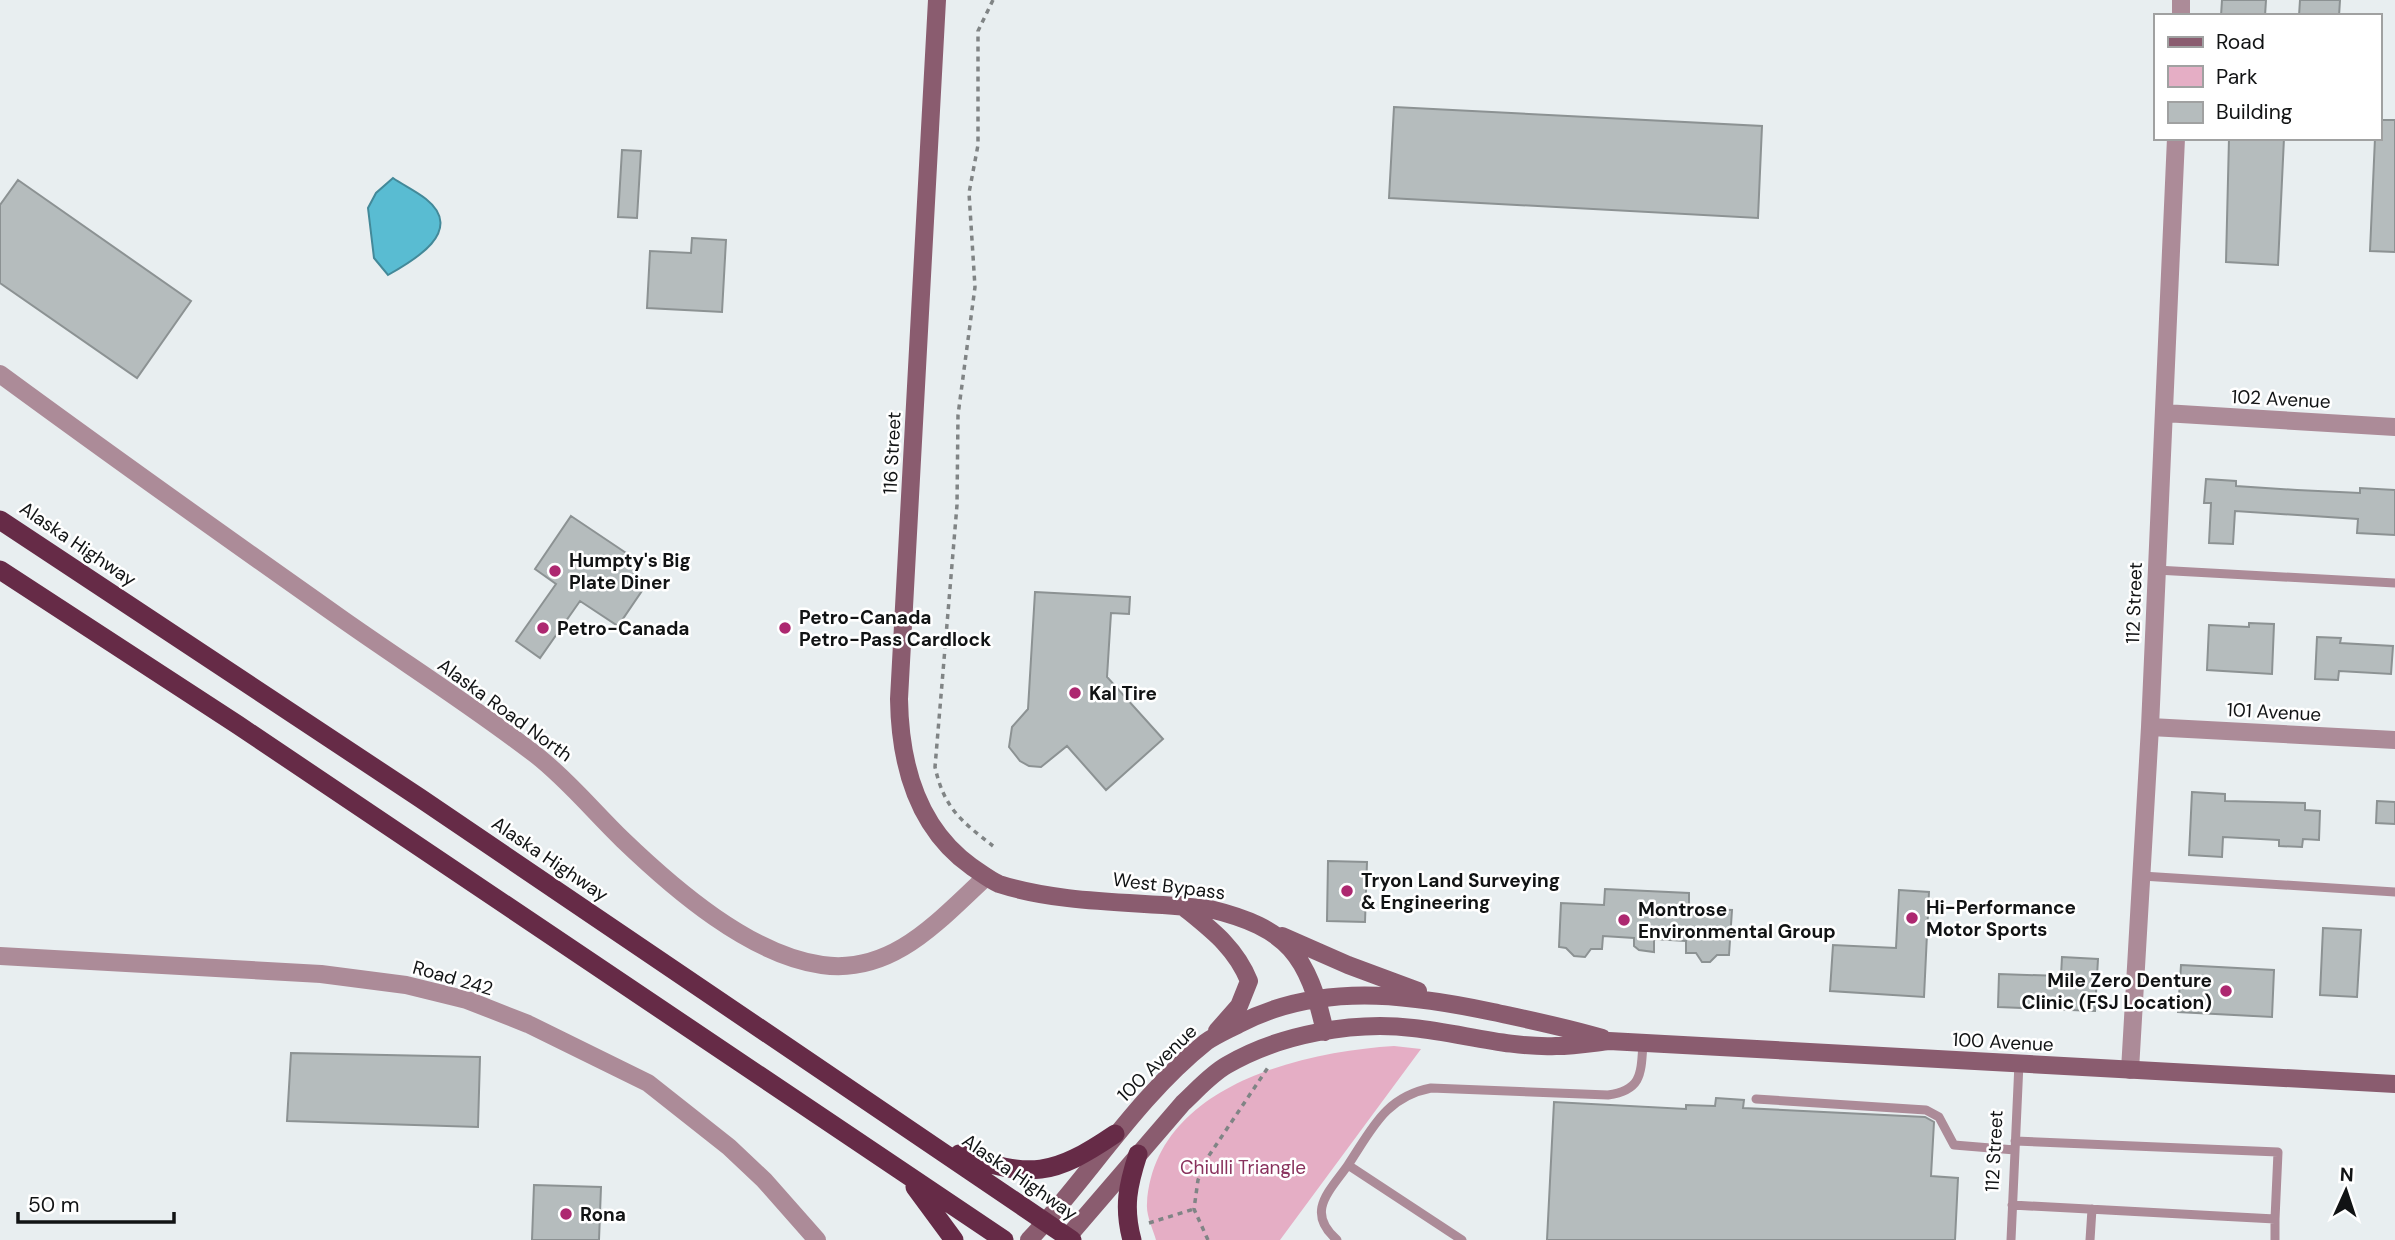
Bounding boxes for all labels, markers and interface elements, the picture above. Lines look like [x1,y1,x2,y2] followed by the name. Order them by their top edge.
[2154,14,2381,140] legend
[2216,28,2265,56] text: Road
[2216,63,2258,91] text: Park
[2216,98,2293,126] text: Building
[2231,384,2331,414] street label: 102 Avenue
[877,411,907,495] street label: 116 Street
[15,496,141,592] street label: Alaska Highway
[569,548,691,595] place label: Humpty's Big Plate Diner
[2120,562,2148,644] street label: 112 Street
[547,563,563,579] marker: Humpty's Big Plate Diner
[799,605,991,652] place label: Petro-Canada Petro-Pass Cardlock
[557,616,689,641] place label: Petro-Canada
[535,620,551,636] marker: Petro-Canada
[777,620,793,636] marker: Petro-Canada Petro-Pass Cardlock
[433,653,577,767] street label: Alaska Road North
[1089,681,1157,706] place label: Kal Tire
[1067,685,1083,701] marker: Kal Tire
[2226,697,2322,727] street label: 101 Avenue
[487,811,613,907] street label: Alaska Highway
[1111,867,1227,905] street label: West Bypass
[1361,868,1560,915] place label: Tryon Land Surveying & Engineering
[1339,883,1355,899] marker: Tryon Land Surveying & Engineering
[1926,895,2076,942] place label: Hi-Performance Motor Sports
[1638,897,1836,944] place label: Montrose Environmental Group
[1904,910,1920,926] marker: Hi-Performance Motor Sports
[1616,912,1632,928] marker: Montrose Environmental Group
[410,955,496,1001] street label: Road 242
[2022,968,2212,1015] place label: Mile Zero Denture Clinic (FSJ Location)
[2218,983,2234,999] marker: Mile Zero Denture Clinic (FSJ Location)
[1112,1019,1202,1107] street label: 100 Avenue
[1952,1027,2054,1057] street label: 100 Avenue
[1979,1110,2009,1192] street label: 112 Street
[957,1128,1083,1226] street label: Alaska Highway
[1180,1155,1306,1180] park label: Chiulli Triangle
[2311,1156,2381,1226] north arrow
[2339,1162,2354,1187] text: N
[18,1180,173,1224] scale bar
[28,1191,79,1219] text: 50 m
[580,1202,626,1227] place label: Rona
[558,1206,574,1222] marker: Rona

